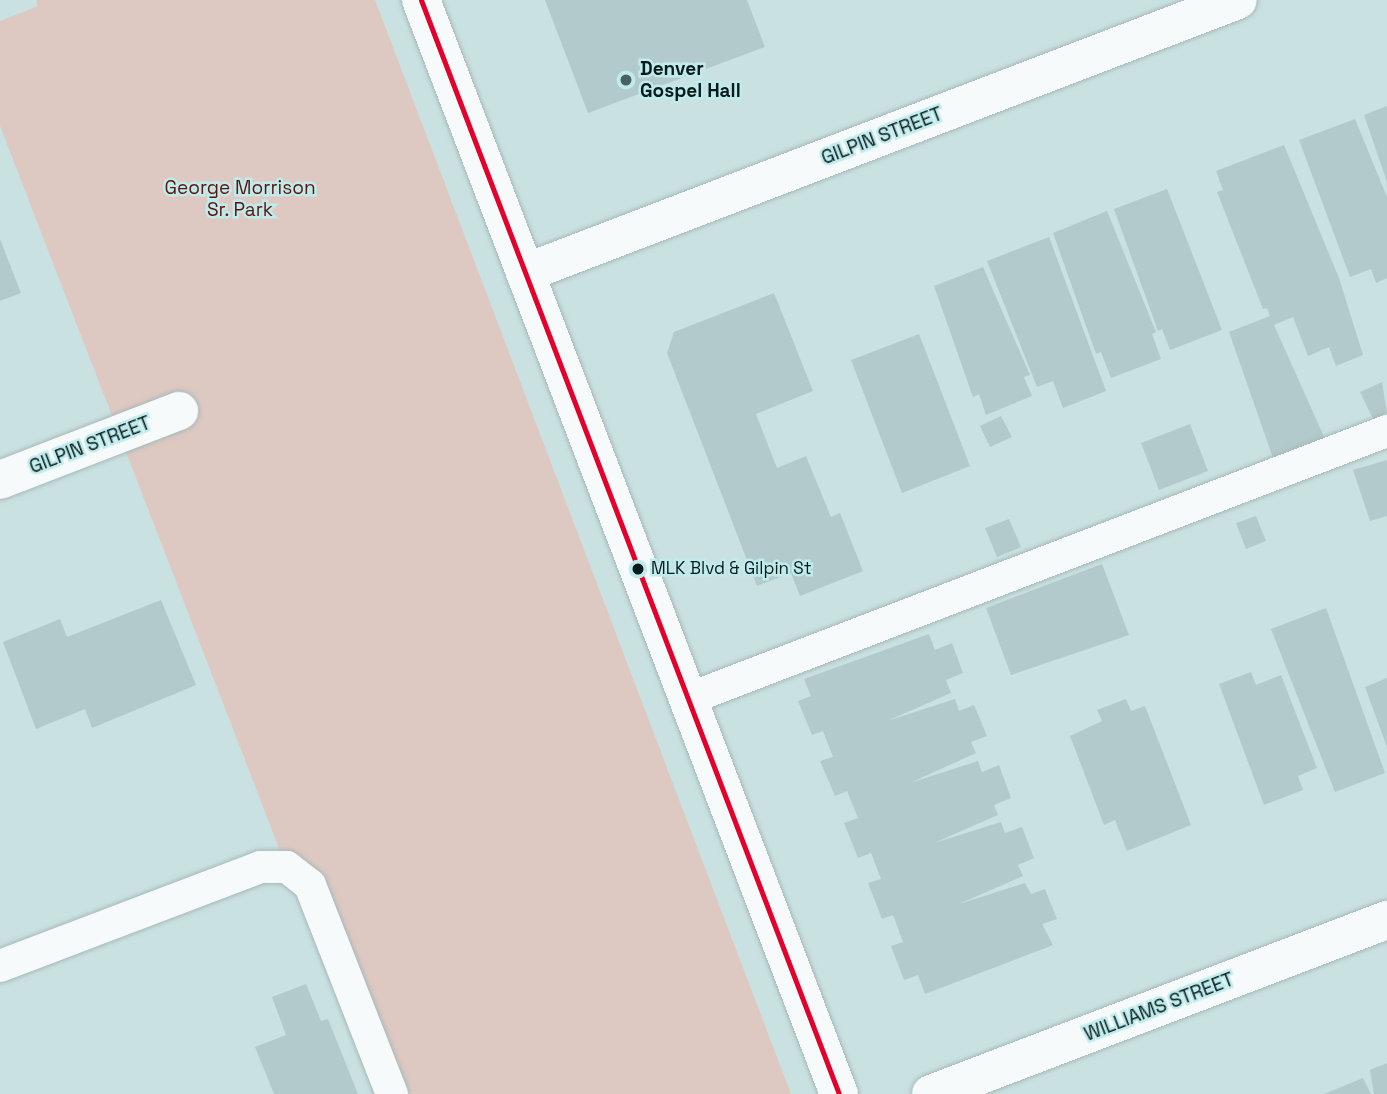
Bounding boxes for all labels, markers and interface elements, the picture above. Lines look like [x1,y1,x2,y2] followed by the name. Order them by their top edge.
[640,58,741,102] place label: Denver Gospel Hall
[618,72,634,88] marker: Denver Gospel Hall
[818,102,946,170] street label: GILPIN STREET
[164,177,316,221] park label: George Morrison Sr. Park
[26,411,154,479] street label: GILPIN STREET
[651,559,812,579] place label: MLK Blvd & Gilpin St
[631,562,645,576] marker: MLK Blvd & Gilpin St
[1081,968,1237,1046] street label: WILLIAMS STREET

